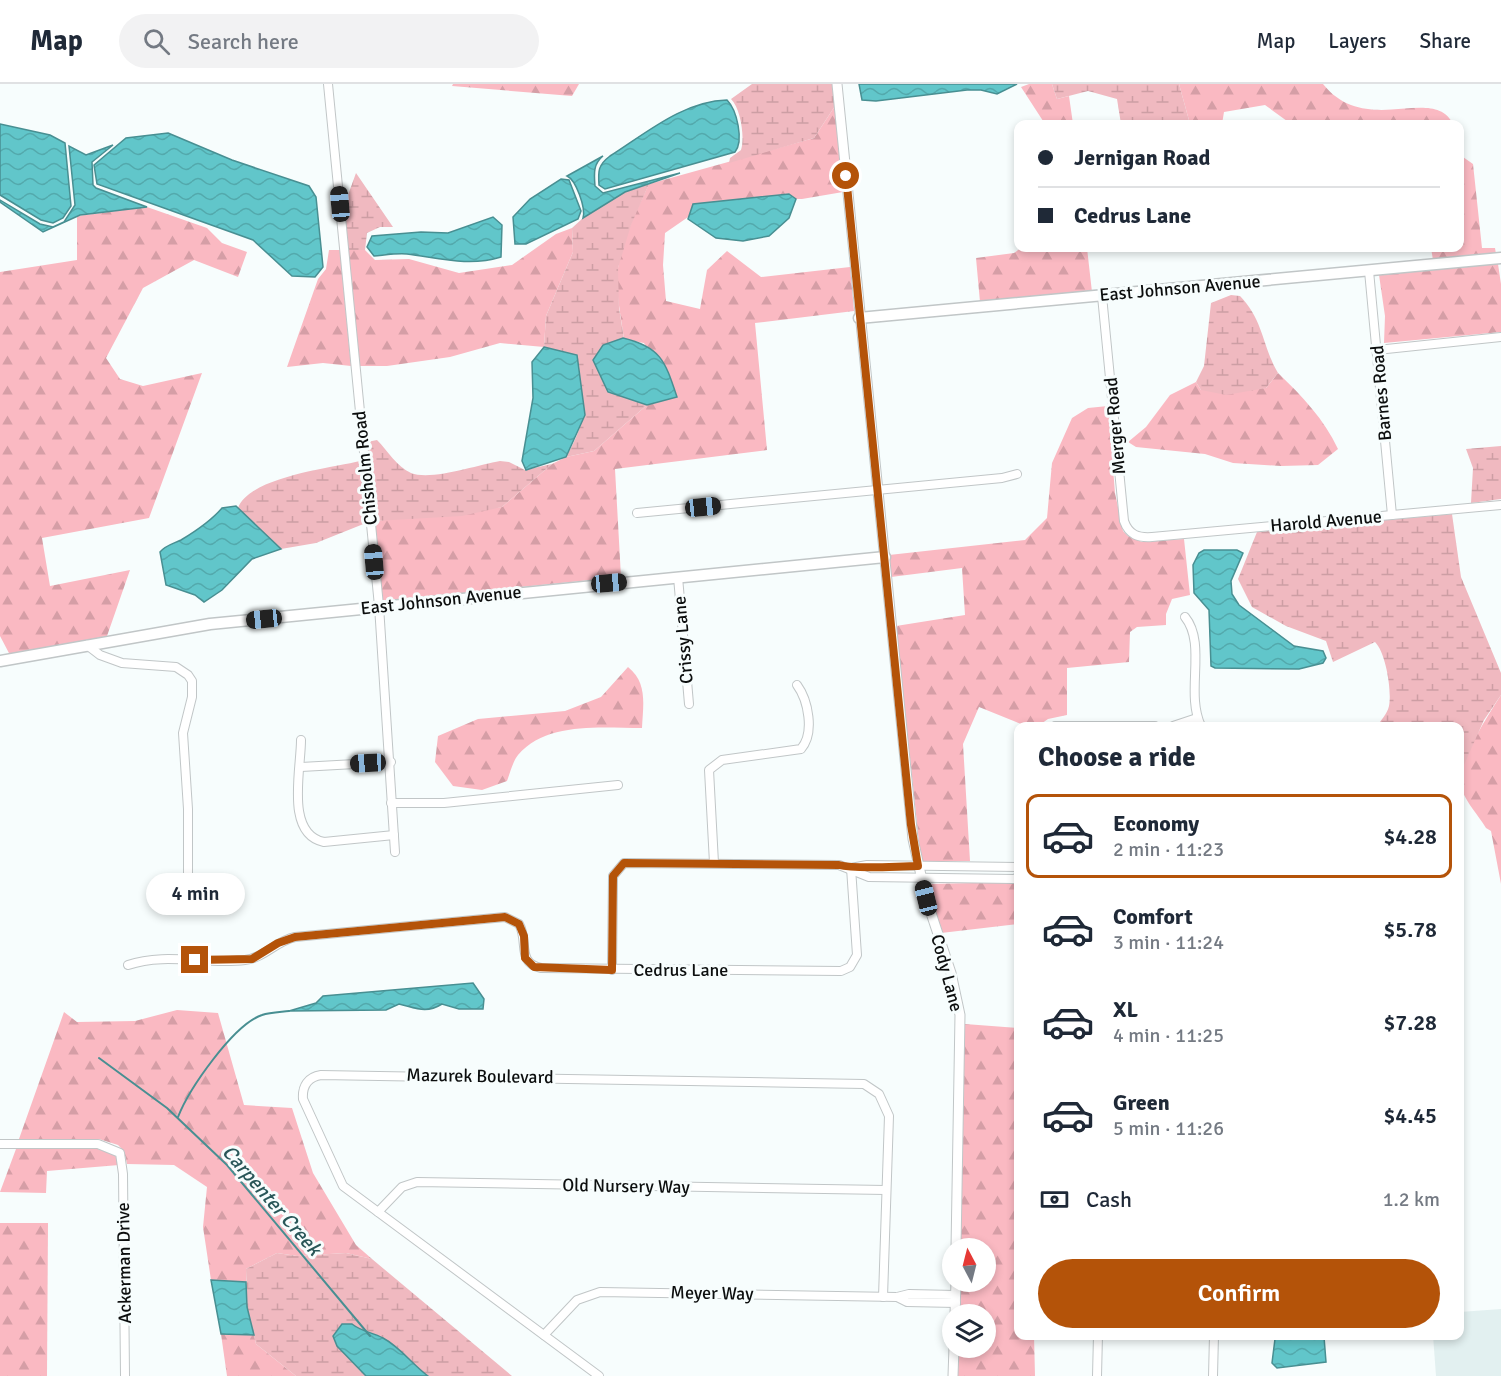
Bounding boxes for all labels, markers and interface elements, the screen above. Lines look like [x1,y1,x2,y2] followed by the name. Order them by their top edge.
[119,14,539,68] search box
[30,24,83,58] text: Map
[140,25,173,58] icon: search
[188,28,299,55] text: Search here
[1257,28,1295,54] text: Map
[1328,28,1386,54] text: Layers
[1419,28,1471,54] text: Share
[1074,144,1210,171] text: Jernigan Road
[832,162,859,189] route start
[329,185,351,223] car
[1074,202,1191,229] text: Cedrus Lane
[1098,270,1262,306] street label: East Johnson Avenue
[1366,344,1396,442] street label: Barnes Road
[1100,376,1130,476] street label: Merger Road
[348,410,382,526] street label: Chisholm Road
[684,496,722,518] car
[1269,505,1383,537] street label: Harold Avenue
[363,543,385,581] car
[590,572,628,594] car
[359,581,523,619] street label: East Johnson Avenue
[668,595,698,685] street label: Crissy Lane
[245,608,283,630] car
[1038,741,1196,774] text: Choose a ride
[350,753,386,773] car
[1041,809,1095,863] icon: car
[1113,810,1199,837] text: Economy
[1383,823,1437,850] text: $4.28
[1113,837,1224,862] text: 2 min · 11:23
[146,873,244,915] callout: 4 min
[913,878,939,918] car
[172,881,219,906] text: 4 min
[1041,902,1095,956] icon: car
[1113,903,1193,930] text: Comfort
[1383,916,1437,943] text: $5.78
[1113,930,1224,955] text: 3 min · 11:24
[926,932,968,1014] street label: Cody Lane
[181,946,208,973] route end
[634,959,728,981] street label: Cedrus Lane
[1041,995,1095,1049] icon: car
[1113,996,1138,1023] text: XL
[1383,1009,1437,1036] text: $7.28
[1113,1023,1224,1048] text: 4 min · 11:25
[406,1064,554,1088] street label: Mazurek Boulevard
[1041,1088,1095,1142] icon: car
[1113,1089,1170,1116] text: Green
[1383,1102,1437,1129] text: $4.45
[1113,1116,1224,1141] text: 5 min · 11:26
[217,1140,328,1262] water label: Carpenter Creek
[562,1174,691,1198] street label: Old Nursery Way
[1038,1183,1071,1216] icon: cash
[1086,1186,1132,1213] text: Cash
[1383,1187,1440,1212] text: 1.2 km
[112,1202,136,1324] street label: Ackerman Drive
[942,1238,996,1292] north arrow
[942,1238,996,1358] map controls
[1038,1259,1440,1328] button: Confirm
[670,1281,754,1305] street label: Meyer Way
[942,1304,996,1358] button: layers

